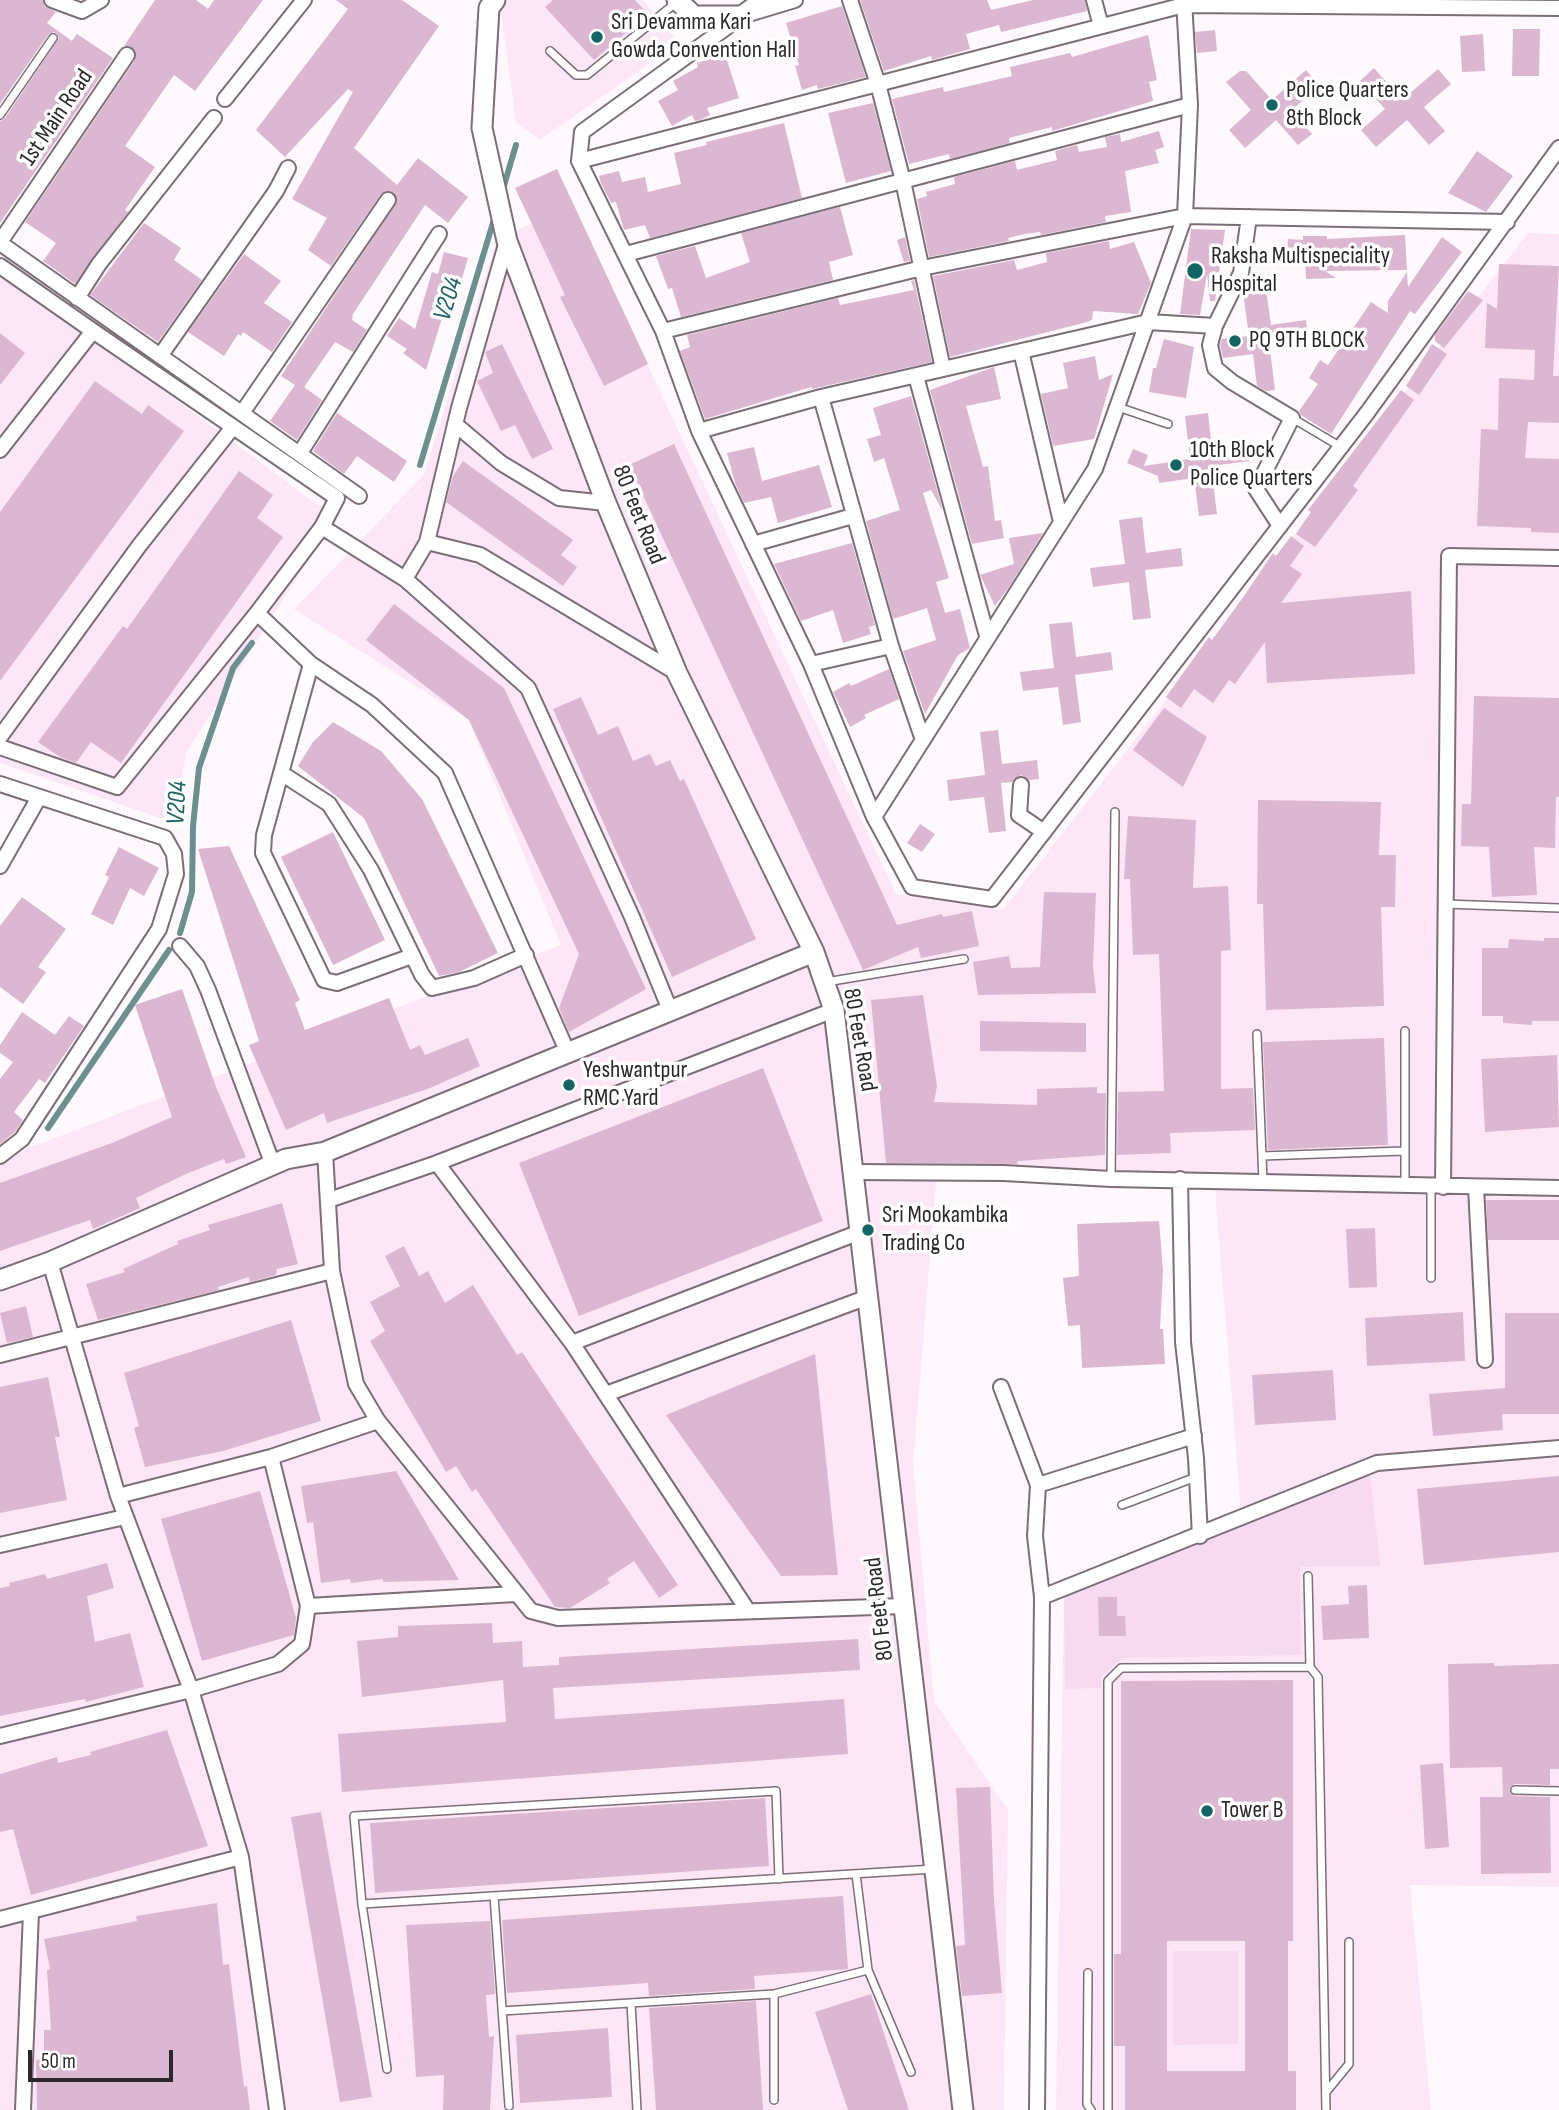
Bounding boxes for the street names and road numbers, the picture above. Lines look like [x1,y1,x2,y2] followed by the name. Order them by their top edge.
[14,64,100,172] street label: 1st Main Road
[605,461,671,569] street label: 80 Feet Road
[836,986,882,1094] street label: 80 Feet Road
[859,1556,901,1662] street label: 80 Feet Road

